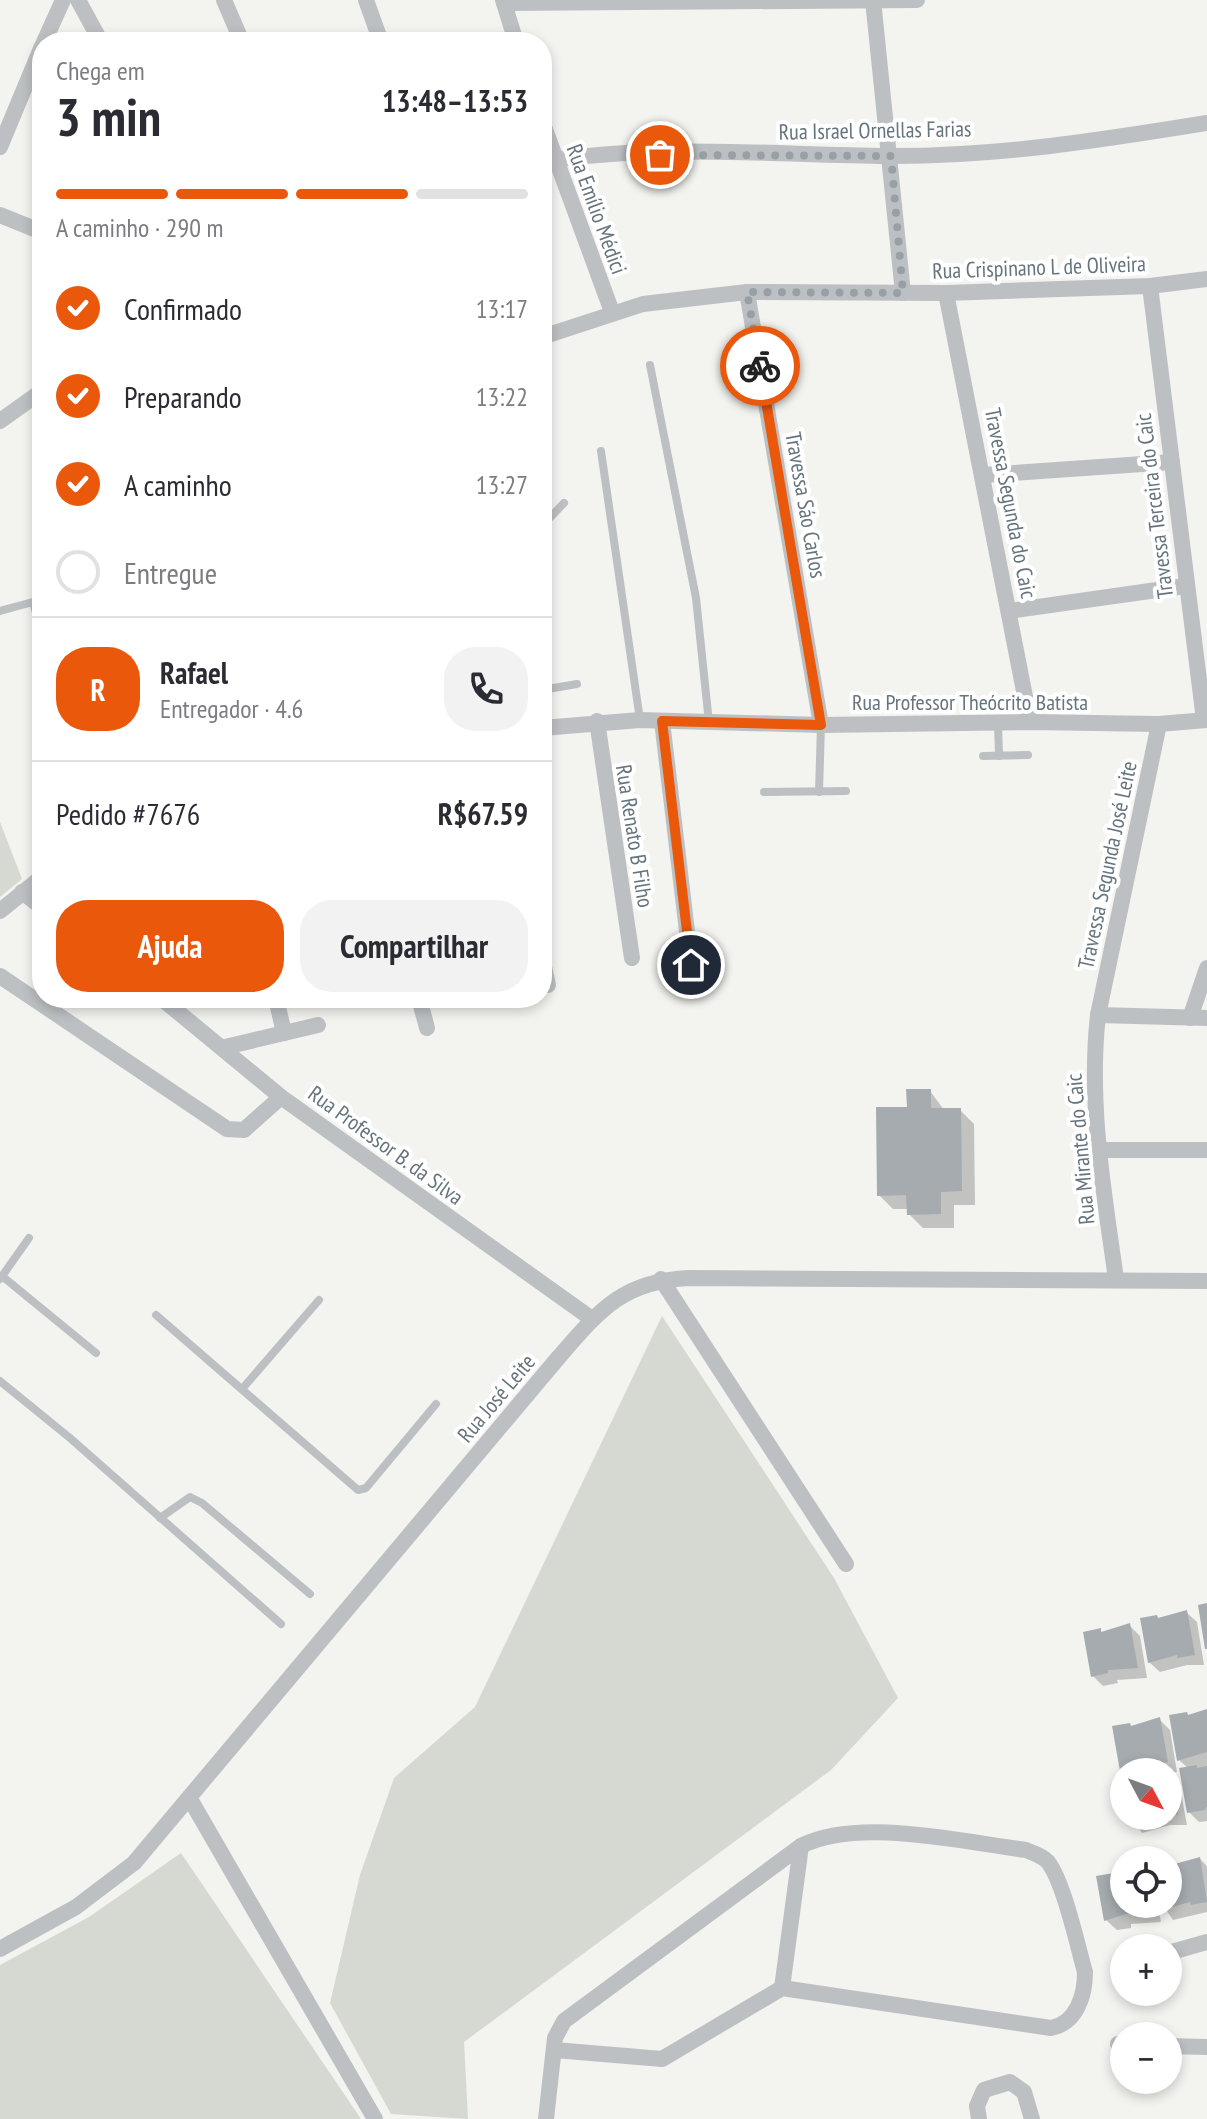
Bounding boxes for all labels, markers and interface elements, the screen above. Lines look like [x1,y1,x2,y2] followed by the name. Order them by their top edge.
[56,54,145,87] text: Chega em
[382,81,528,120] text: 13:48–13:53
[56,83,161,150] text: 3 min
[778,114,972,146] street label: Rua Israel Ornellas Farias
[626,121,694,189] pin
[638,133,682,177] icon: bag
[561,140,633,278] street label: Rua Emílio Médici
[56,211,223,244] text: A caminho · 290 m
[932,249,1146,285] street label: Rua Crispinano L de Oliveira
[56,286,100,330] icon: check
[124,289,242,328] text: Confirmado
[476,292,528,325] text: 13:17
[720,326,800,406] courier
[738,344,782,388] icon: bike
[56,374,100,418] icon: check
[124,377,242,416] text: Preparando
[476,380,528,413] text: 13:22
[979,405,1043,601] street label: Travessa Segunda do Caic
[1129,412,1179,600] street label: Travessa Terceira do Caic
[779,430,833,580] street label: Travessa Sáo Carlos
[56,462,100,506] icon: check
[124,465,232,504] text: A caminho
[476,468,528,501] text: 13:27
[124,553,217,592] text: Entregue
[444,647,528,731] button: phone
[160,653,228,692] text: Rafael
[90,670,106,709] text: R
[852,688,1088,716] street label: Rua Professor Theócrito Batista
[160,692,303,725] text: Entregador · 4.6
[1071,759,1143,971] street label: Travessa Segunda José Leite
[610,763,660,909] street label: Rua Renato B Filho
[56,794,200,833] text: Pedido #7676
[438,794,528,833] text: R$67.59
[56,900,284,992] button: Ajuda
[300,900,528,992] button: Compartilhar
[657,931,725,999] pin
[669,943,713,987] icon: home
[1059,1072,1101,1226] street label: Rua Mirante do Caic
[303,1079,469,1211] street label: Rua Professor B. da Silva
[451,1348,541,1448] street label: Rua José Leite
[1110,1758,1182,1830] north arrow
[1110,1758,1182,2094] map controls
[1110,1846,1182,1918] button: locate
[1110,1934,1182,2006] button: +
[1110,2022,1182,2094] button: −

